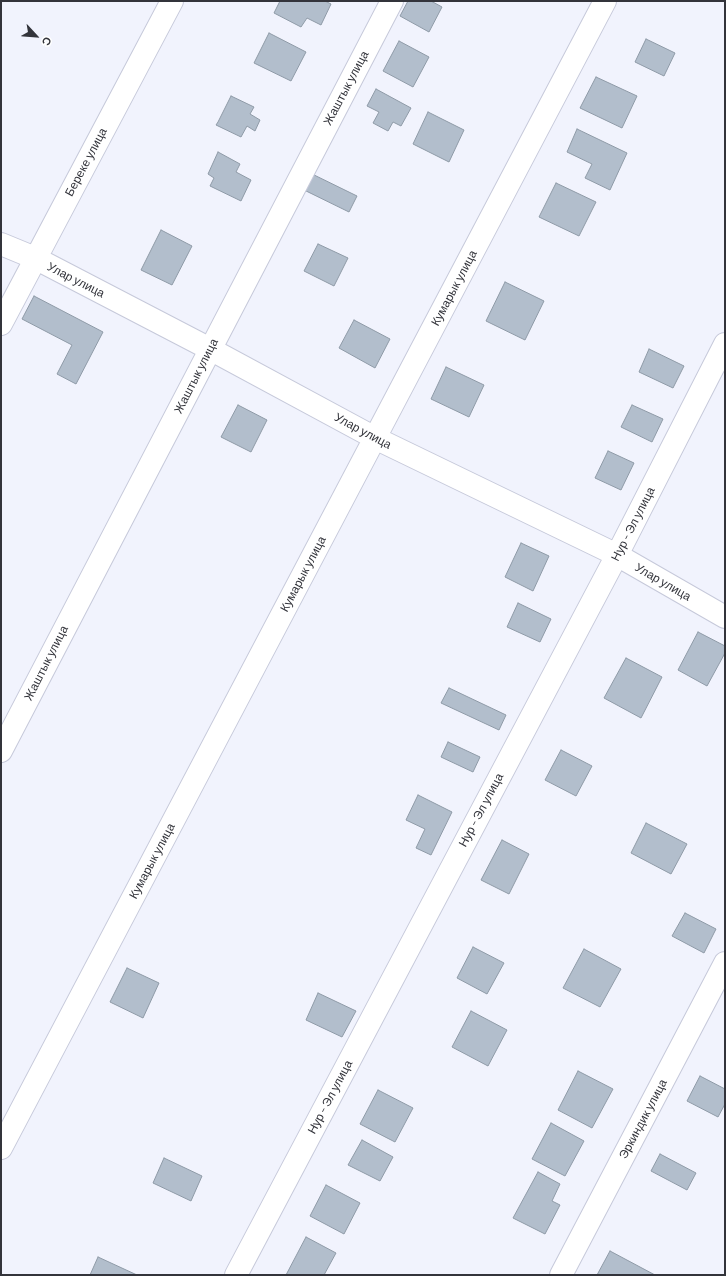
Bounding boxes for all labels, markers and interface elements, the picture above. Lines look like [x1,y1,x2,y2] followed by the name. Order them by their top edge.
[16,16,56,56] north arrow
[40,35,55,48] text: С
[320,48,372,128] street label: Жаштык улица
[62,125,110,199] street label: Береке улица
[428,248,480,328] street label: Кумарык улица
[45,259,107,301] street label: Улар улица
[171,336,221,416] street label: Жаштык улица
[332,410,394,452] street label: Улар улица
[608,484,658,564] street label: Нур - Эл улица
[277,534,329,614] street label: Кумарык улица
[632,560,694,604] street label: Улар улица
[21,623,71,703] street label: Жаштык улица
[456,771,506,849] street label: Нур - Эл улица
[126,821,178,901] street label: Кумарык улица
[305,1058,355,1136] street label: Нур - Эл улица
[616,1077,670,1161] street label: Эркиндик улица

